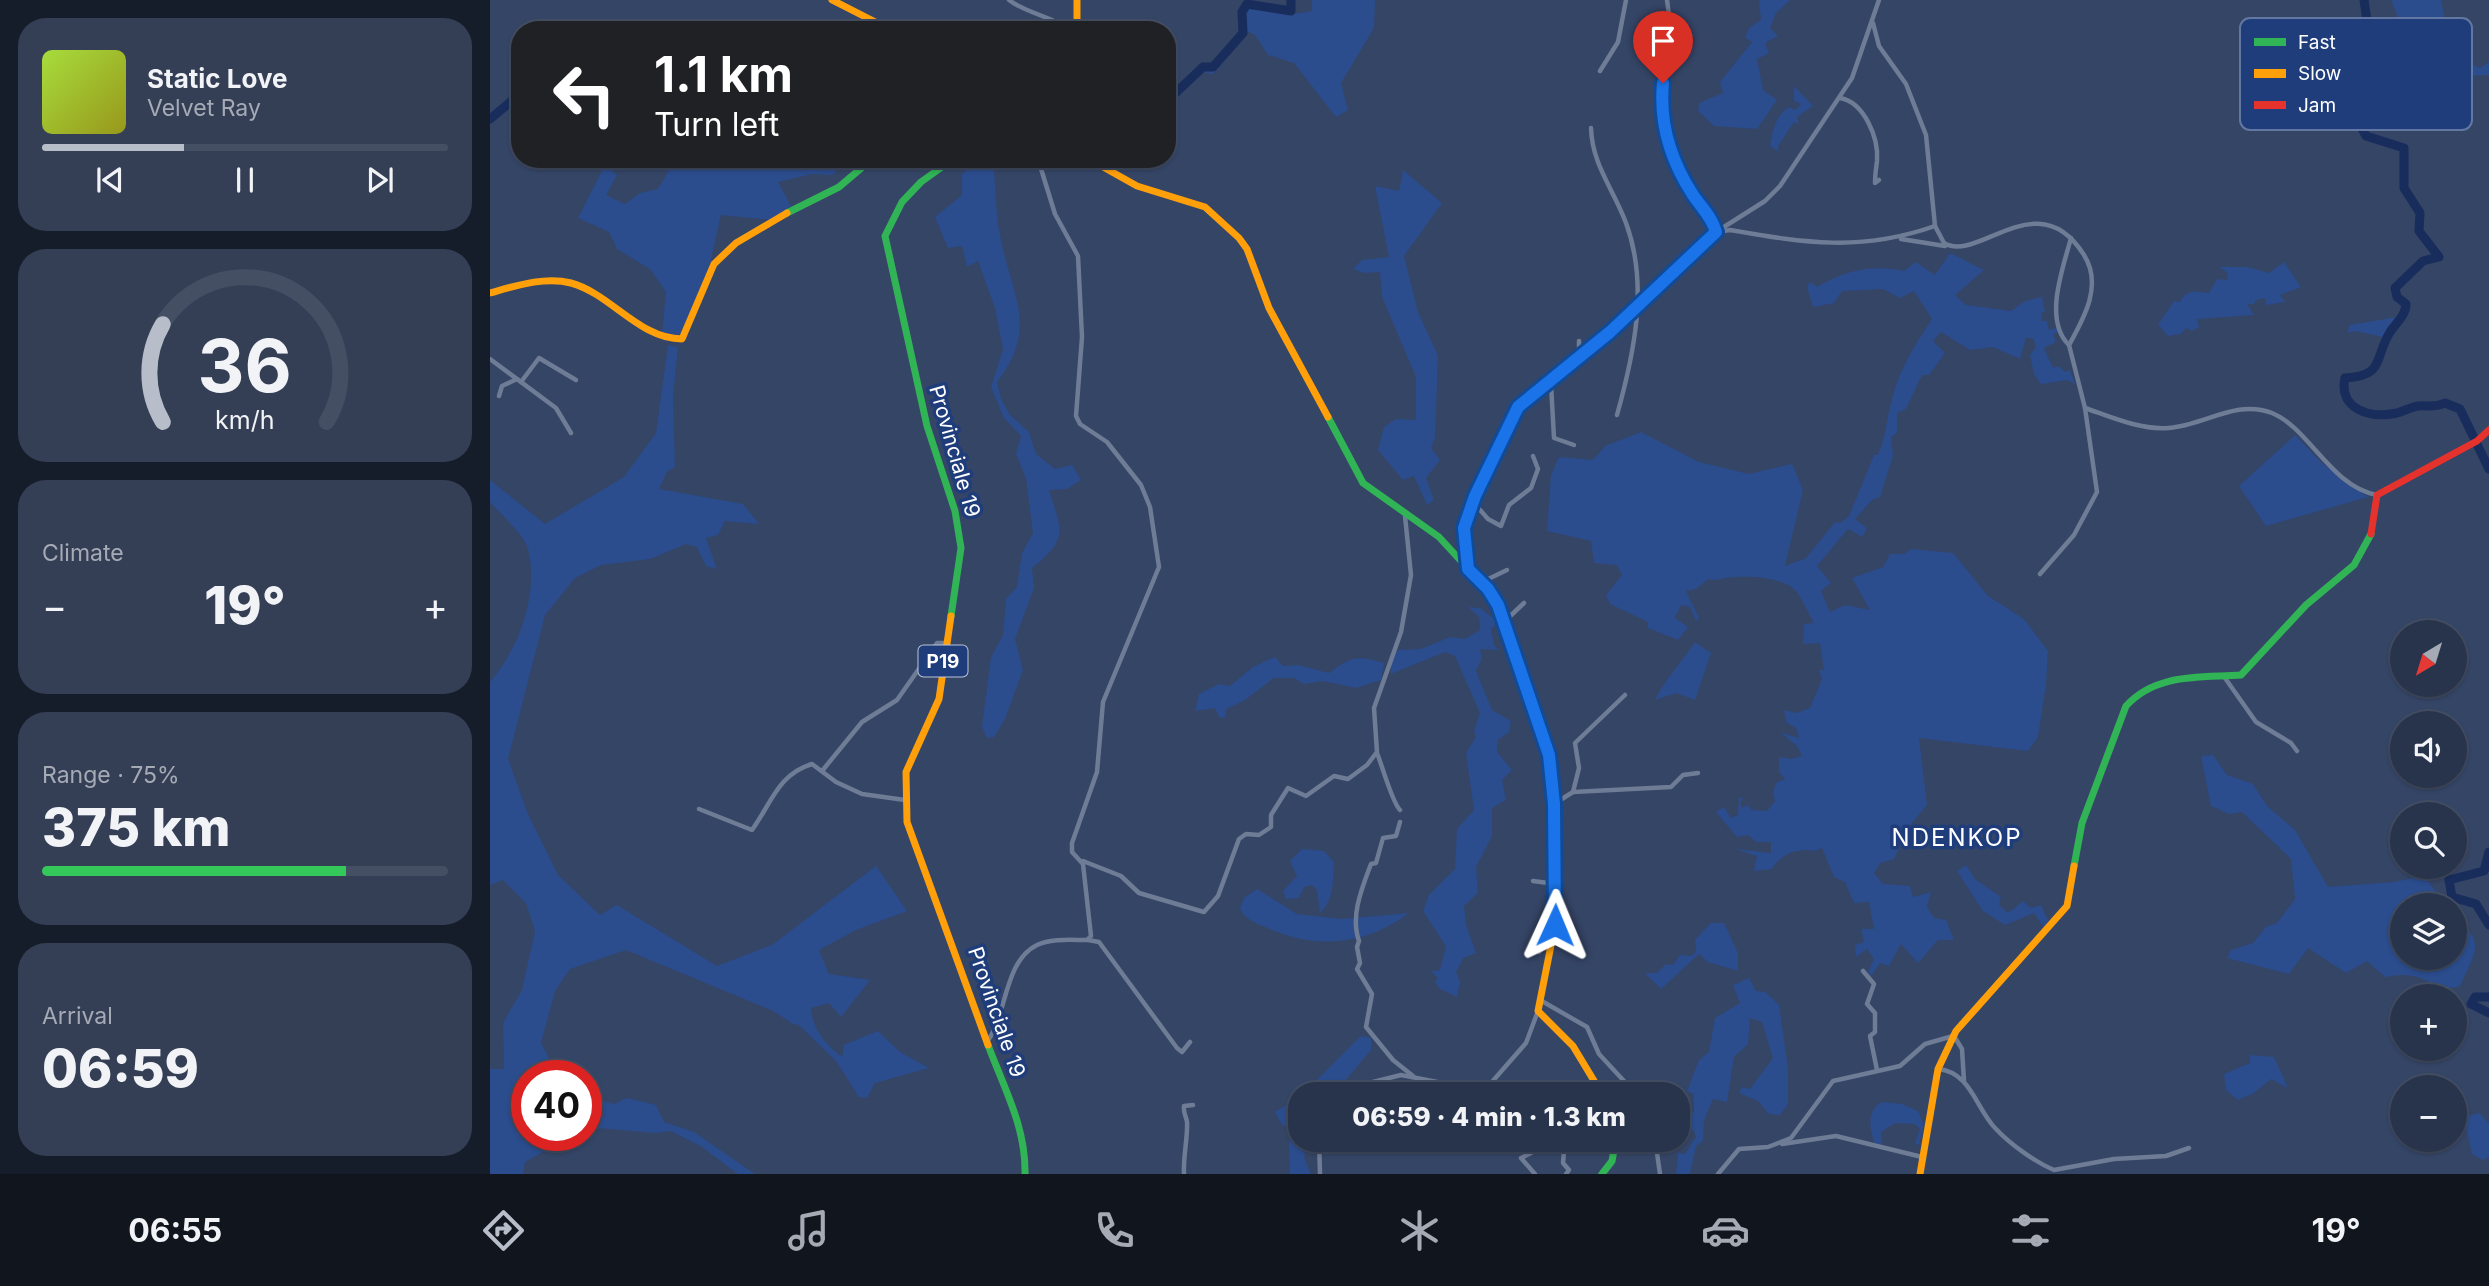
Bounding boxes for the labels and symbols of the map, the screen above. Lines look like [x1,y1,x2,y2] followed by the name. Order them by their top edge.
[1633,11,1693,83] pin
[2240,18,2472,130] legend
[2298,31,2336,54] text: Fast
[2298,62,2341,85] text: Slow
[2298,94,2336,117] text: Jam
[924,382,986,520] street label: Provinciale 19
[2390,620,2468,696] north arrow
[918,646,967,676] road number: P19
[1892,823,2022,852] district label: NDENKOP
[1518,888,1592,962] position arrow
[963,944,1031,1080] street label: Provinciale 19
[511,1060,602,1151] speed limit sign: 40

